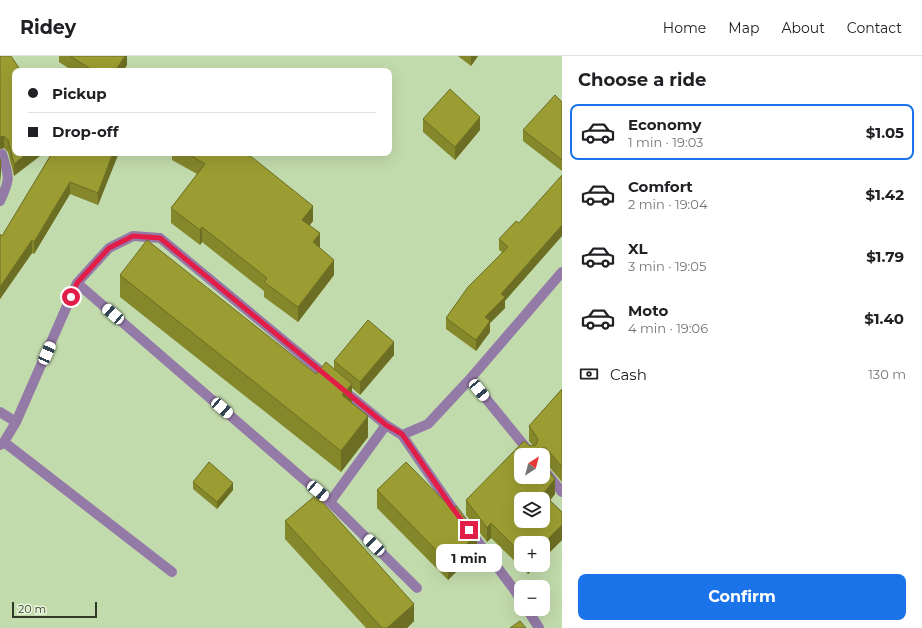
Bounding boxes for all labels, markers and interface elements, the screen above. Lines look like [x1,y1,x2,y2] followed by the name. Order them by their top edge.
[20,16,76,39] text: Ridey
[663,19,706,37] text: Home
[728,19,759,37] text: Map
[781,19,825,37] text: About
[847,19,902,37] text: Contact
[578,69,706,91] text: Choose a ride
[52,84,107,103] text: Pickup
[580,114,616,150] icon: car
[628,115,701,134] text: Economy
[52,122,119,141] text: Drop-off
[866,123,904,142] text: $1.05
[628,134,703,150] text: 1 min · 19:03
[580,176,616,212] icon: car
[628,177,693,196] text: Comfort
[866,185,904,204] text: $1.42
[628,196,708,212] text: 2 min · 19:04
[580,238,616,274] icon: car
[628,239,647,258] text: XL
[866,247,904,266] text: $1.79
[628,258,706,274] text: 3 min · 19:05
[62,288,80,306] route start
[580,300,616,336] icon: car
[628,301,668,320] text: Moto
[100,302,126,326] car
[864,309,904,328] text: $1.40
[628,320,708,336] text: 4 min · 19:06
[37,340,57,366] car
[578,363,600,385] icon: cash
[610,365,647,384] text: Cash
[868,366,906,382] text: 130 m
[467,377,491,403] car
[209,396,235,420] car
[514,448,550,484] north arrow
[514,448,550,616] map controls
[305,479,331,503] car
[514,492,550,528] button: layers
[460,521,478,539] route end
[361,532,387,558] car
[514,536,550,572] button: +
[436,544,502,572] callout: 1 min
[451,550,487,566] text: 1 min
[578,574,906,620] button: Confirm
[514,580,550,616] button: −
[12,600,97,619] scale bar
[18,602,46,616] text: 20 m

